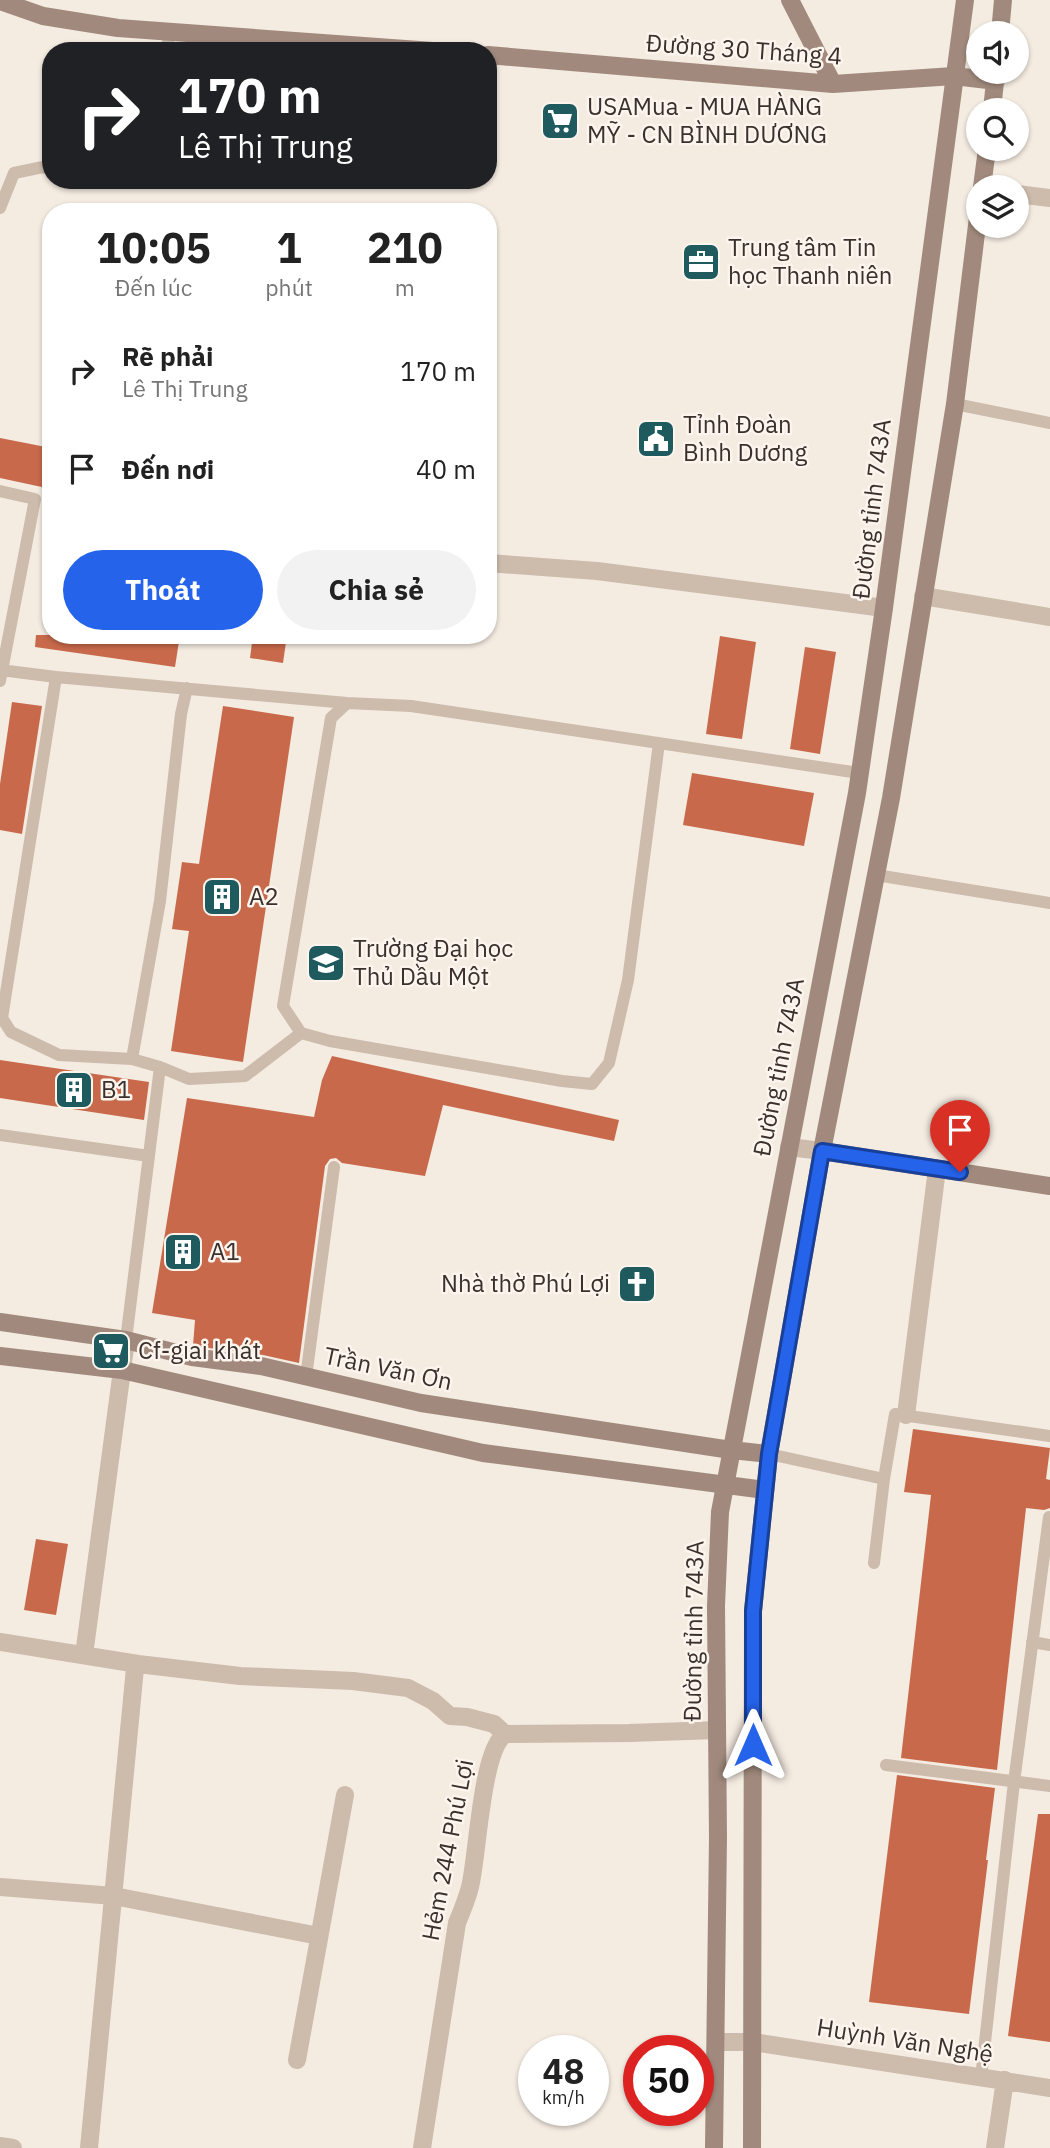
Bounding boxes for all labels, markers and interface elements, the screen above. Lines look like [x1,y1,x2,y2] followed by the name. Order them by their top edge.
[966,21,1029,238] map controls
[966,21,1029,84] button: sound
[645,26,843,72] street label: Đường 30 Tháng 4
[178,63,322,126] text: 170 m
[63,70,154,161] icon: right
[587,90,827,150] place label: USAMua - MUA HÀNG MỸ - CN BÌNH DƯƠNG
[966,98,1029,161] button: search
[539,100,581,142] supermarket icon: USAMua - MUA HÀNG MỸ - CN BÌNH DƯƠNG
[178,125,353,167] text: Lê Thị Trung
[966,175,1029,238] button: layers
[96,220,211,275] text: 10:05
[276,220,302,275] text: 1
[367,220,443,275] text: 210
[728,231,892,291] place label: Trung tâm Tin học Thanh niên
[680,241,722,283] office icon: Trung tâm Tin học Thanh niên
[115,272,192,302] text: Đến lúc
[265,272,313,302] text: phút
[395,272,415,302] text: m
[122,339,213,373] text: Rẽ phải
[63,352,101,390] icon: right
[400,354,476,388] text: 170 m
[122,373,248,403] text: Lê Thị Trung
[683,408,807,468] place label: Tỉnh Đoàn Bình Dương
[844,417,898,601] street label: Đường tỉnh 743A
[635,418,677,460] public building icon: Tỉnh Đoàn Bình Dương
[63,450,101,488] icon: arrive
[122,452,214,486] text: Đến nơi
[416,452,476,486] text: 40 m
[63,550,263,630] button: Thoát
[277,550,476,630] button: Chia sẻ
[201,876,243,918] building icon: A2
[249,880,279,912] place label: A2
[353,932,513,992] place label: Trường Đại học Thủ Dầu Một
[305,942,347,984] school or university icon: Trường Đại học Thủ Dầu Một
[745,975,811,1159] street label: Đường tỉnh 743A
[53,1069,95,1111] building icon: B1
[101,1073,131,1105] place label: B1
[930,1100,990,1172] pin
[941,1111,979,1149] icon: arrive
[162,1231,204,1273] building icon: A1
[210,1235,240,1267] place label: A1
[616,1263,658,1305] church icon: Nhà thờ Phú Lợi
[441,1267,610,1299] place label: Nhà thờ Phú Lợi
[90,1330,132,1372] supermarket icon: Cf-giai khát
[138,1334,261,1366] place label: Cf-giai khát
[321,1339,455,1397] street label: Trần Văn Ơn
[675,1540,711,1722] street label: Đường tỉnh 743A
[716,1708,790,1782] position arrow
[414,1756,480,1943] street label: Hẻm 244 Phú Lợi
[815,2010,996,2070] street label: Huỳnh Văn Nghệ
[623,2035,714,2126] speed limit sign: 50
[542,2048,585,2094] text: 48
[542,2086,585,2109] text: km/h

